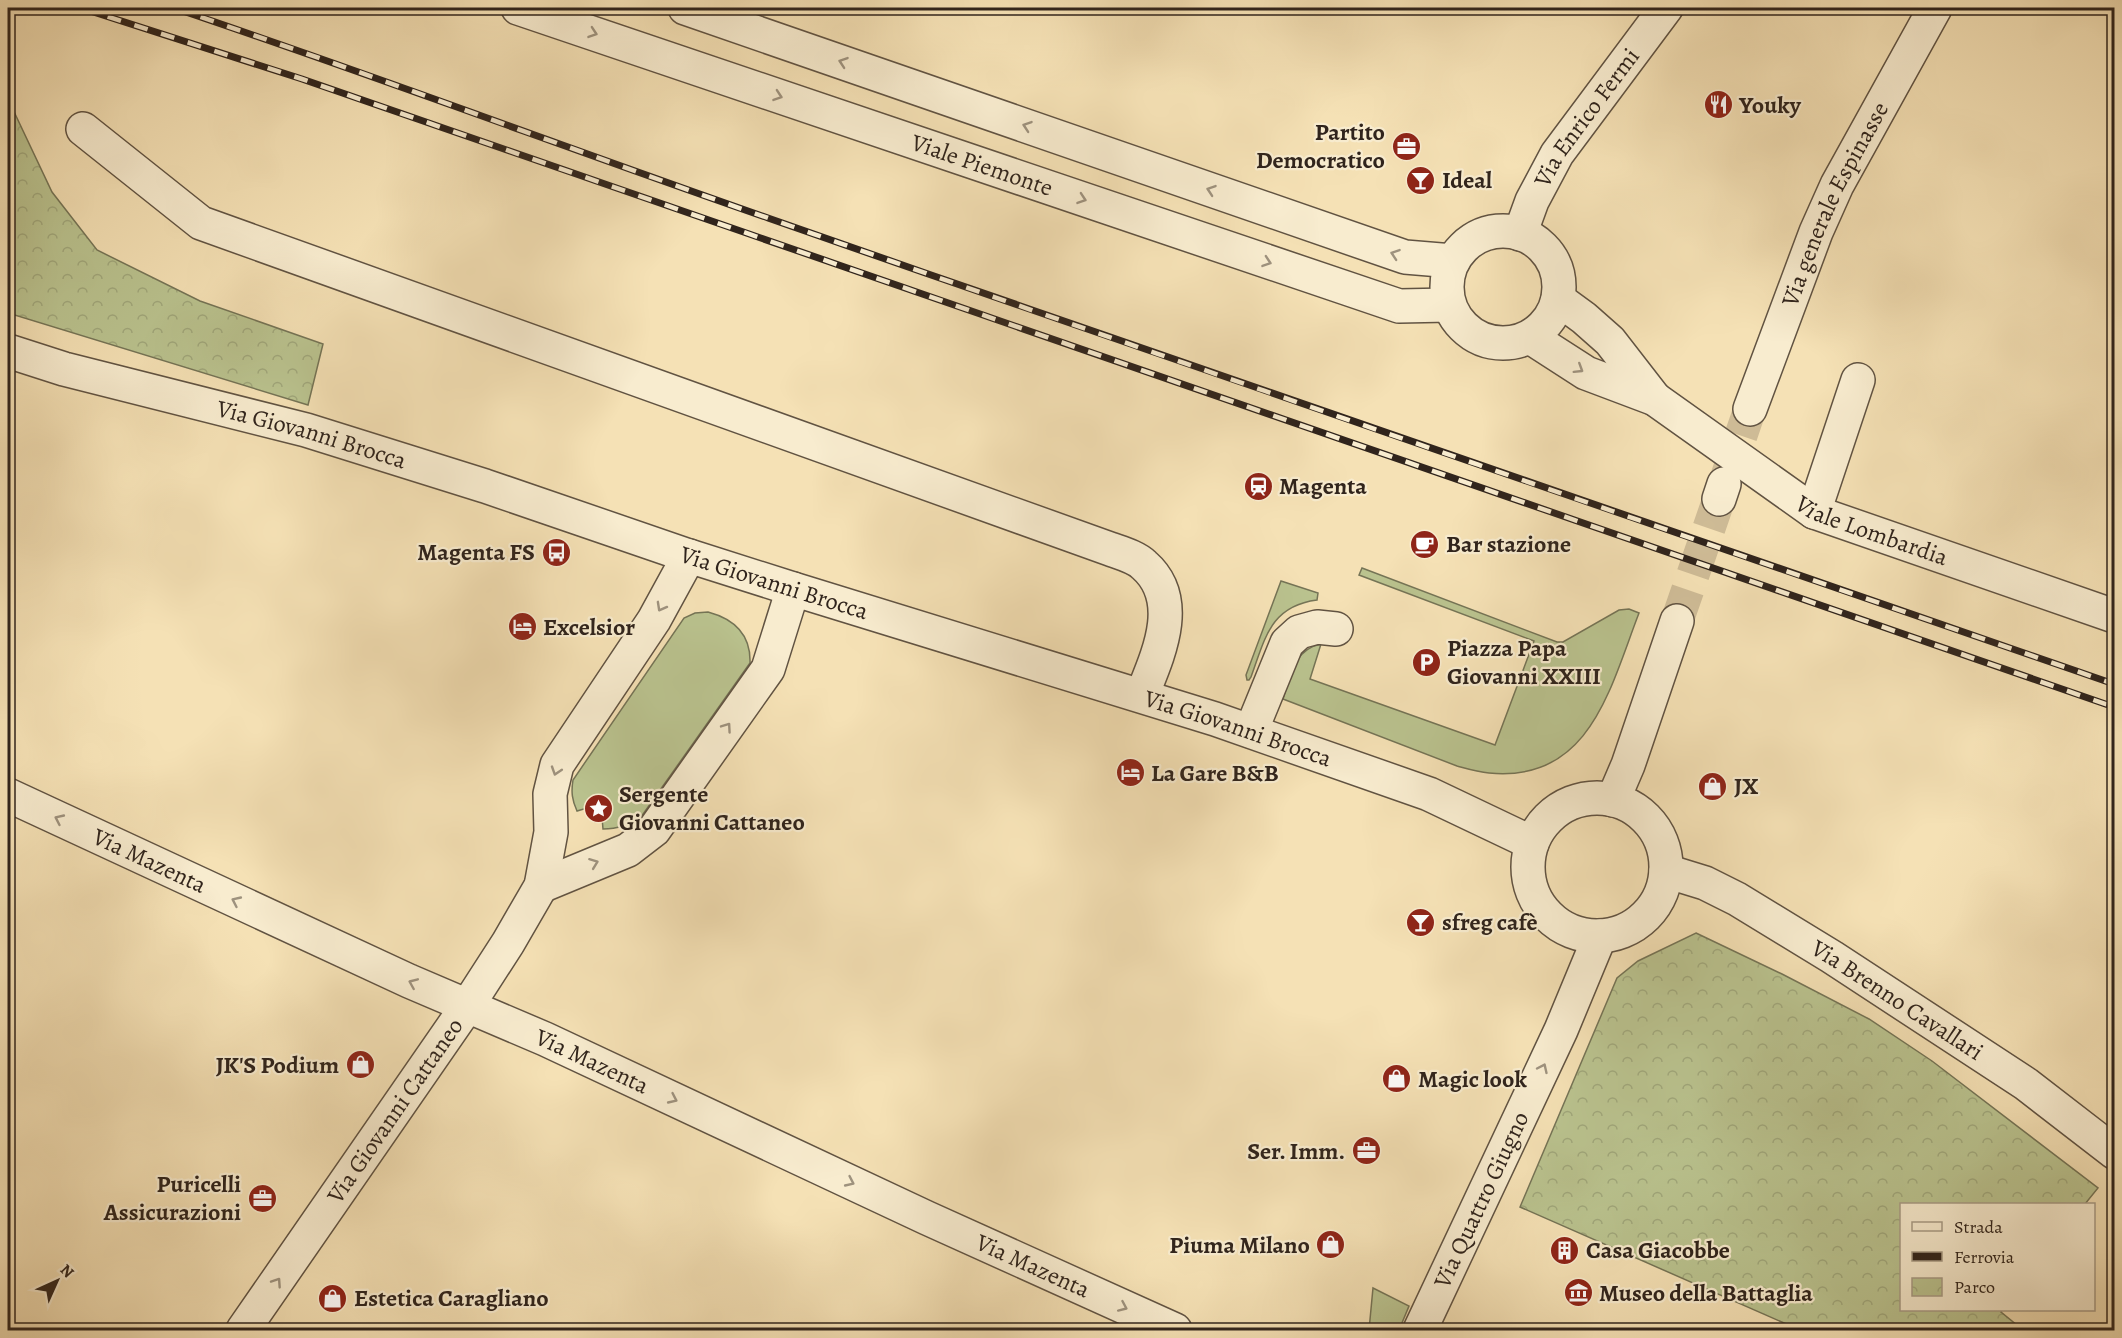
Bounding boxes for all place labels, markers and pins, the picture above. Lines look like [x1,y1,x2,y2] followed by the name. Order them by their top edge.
[1702,89,1734,121] restaurant icon: Youky
[1738,89,1802,121] place label: Youky
[1256,116,1385,176] place label: Partito Democratico
[1390,130,1422,162] office icon: Partito Democratico
[1405,164,1437,196] bar icon: Ideal
[1442,164,1493,196] place label: Ideal
[1242,470,1274,502] station icon: Magenta
[1279,470,1367,502] place label: Magenta
[1409,528,1441,560] cafe icon: Bar stazione
[1446,528,1571,560] place label: Bar stazione
[417,536,535,568] place label: Magenta FS
[540,536,572,568] bus stop icon: Magenta FS
[506,611,538,643] hotel icon: Excelsior
[543,611,635,643] place label: Excelsior
[1447,632,1601,692] place label: Piazza Papa Giovanni XXIII
[1410,646,1442,678] parking icon: Piazza Papa Giovanni XXIII
[1114,757,1146,789] hotel icon: La Gare B&B
[1151,757,1279,789] place label: La Gare B&B
[1697,770,1729,802] shop icon: JX
[1734,770,1759,802] place label: JX
[619,778,805,838] place label: Sergente Giovanni Cattaneo
[582,792,614,824] place icon: Sergente Giovanni Cattaneo
[1405,906,1437,938] bar icon: sfreg cafè
[1442,906,1538,938] place label: sfreg cafè
[216,1049,339,1081] place label: JK'S Podium
[344,1049,376,1081] shop icon: JK'S Podium
[1381,1063,1413,1095] shop icon: Magic look
[1418,1063,1527,1095] place label: Magic look
[1247,1135,1345,1167] place label: Ser. Imm.
[1350,1135,1382,1167] office icon: Ser. Imm.
[103,1168,241,1228] place label: Puricelli Assicurazioni
[246,1182,278,1214] office icon: Puricelli Assicurazioni
[1169,1229,1310,1261] place label: Piuma Milano
[1315,1229,1347,1261] shop icon: Piuma Milano
[1549,1234,1581,1266] building icon: Casa Giacobbe
[1586,1234,1730,1266] place label: Casa Giacobbe
[1562,1277,1594,1309] museum icon: Museo della Battaglia
[1599,1277,1813,1309] place label: Museo della Battaglia
[317,1282,349,1314] shop icon: Estetica Caragliano
[354,1282,549,1314] place label: Estetica Caragliano

